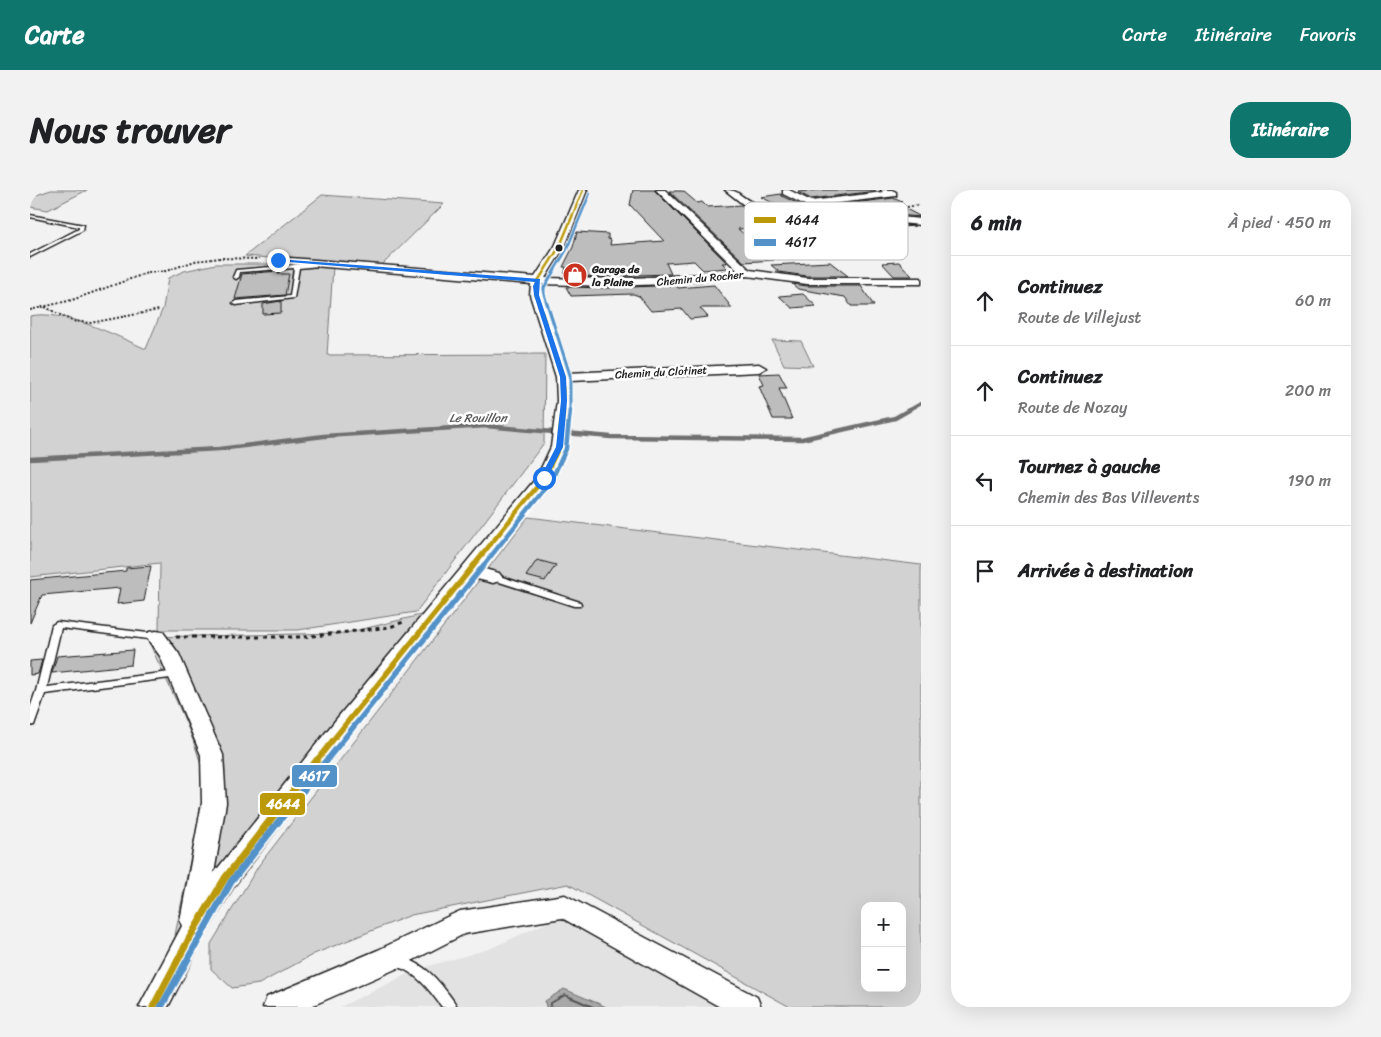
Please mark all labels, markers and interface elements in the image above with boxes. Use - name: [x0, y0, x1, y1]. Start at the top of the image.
- text: Carte: [25, 14, 85, 56]
- text: Carte: [1122, 19, 1167, 51]
- text: Itinéraire: [1195, 19, 1272, 51]
- text: Favoris: [1300, 19, 1356, 51]
- text: Nous trouver: [30, 99, 230, 161]
- button: Itinéraire: [1230, 102, 1351, 158]
- legend: [744, 202, 908, 260]
- text: 6 min: [971, 204, 1022, 242]
- text: 4644: [785, 208, 819, 233]
- text: À pied · 450 m: [1228, 208, 1331, 237]
- text: 4617: [785, 230, 817, 255]
- unlabelled marker: [554, 243, 564, 253]
- route end: [267, 249, 290, 272]
- place label: Garage de la Plaine: [591, 260, 640, 292]
- shop icon: Garage de la Plaine: [562, 262, 588, 288]
- street label: Chemin du Rocher: [656, 265, 746, 292]
- text: Continuez: [1018, 270, 1103, 303]
- text: 60 m: [1295, 286, 1331, 315]
- icon: ahead: [971, 287, 999, 315]
- text: Route de Villejust: [1018, 303, 1141, 332]
- text: Continuez: [1018, 360, 1103, 393]
- street label: Chemin du Clotinet: [614, 361, 708, 384]
- text: 200 m: [1285, 376, 1331, 405]
- icon: ahead: [971, 377, 999, 405]
- text: Route de Nozay: [1018, 393, 1127, 422]
- water label: Le Rouillon: [449, 407, 508, 429]
- text: Tournez à gauche: [1018, 450, 1160, 483]
- text: 190 m: [1288, 466, 1331, 495]
- route start: [533, 467, 556, 490]
- icon: left: [971, 467, 999, 495]
- text: Chemin des Bas Villevents: [1018, 483, 1199, 512]
- text: Arrivée à destination: [1018, 554, 1193, 587]
- icon: arrive: [971, 557, 999, 585]
- line badge: 4617: [291, 764, 338, 788]
- text: 4617: [298, 764, 330, 789]
- line badge: 4644: [259, 792, 306, 816]
- text: 4644: [265, 792, 300, 817]
- map controls: [861, 902, 906, 992]
- button: +: [861, 902, 906, 947]
- button: −: [861, 947, 906, 992]

